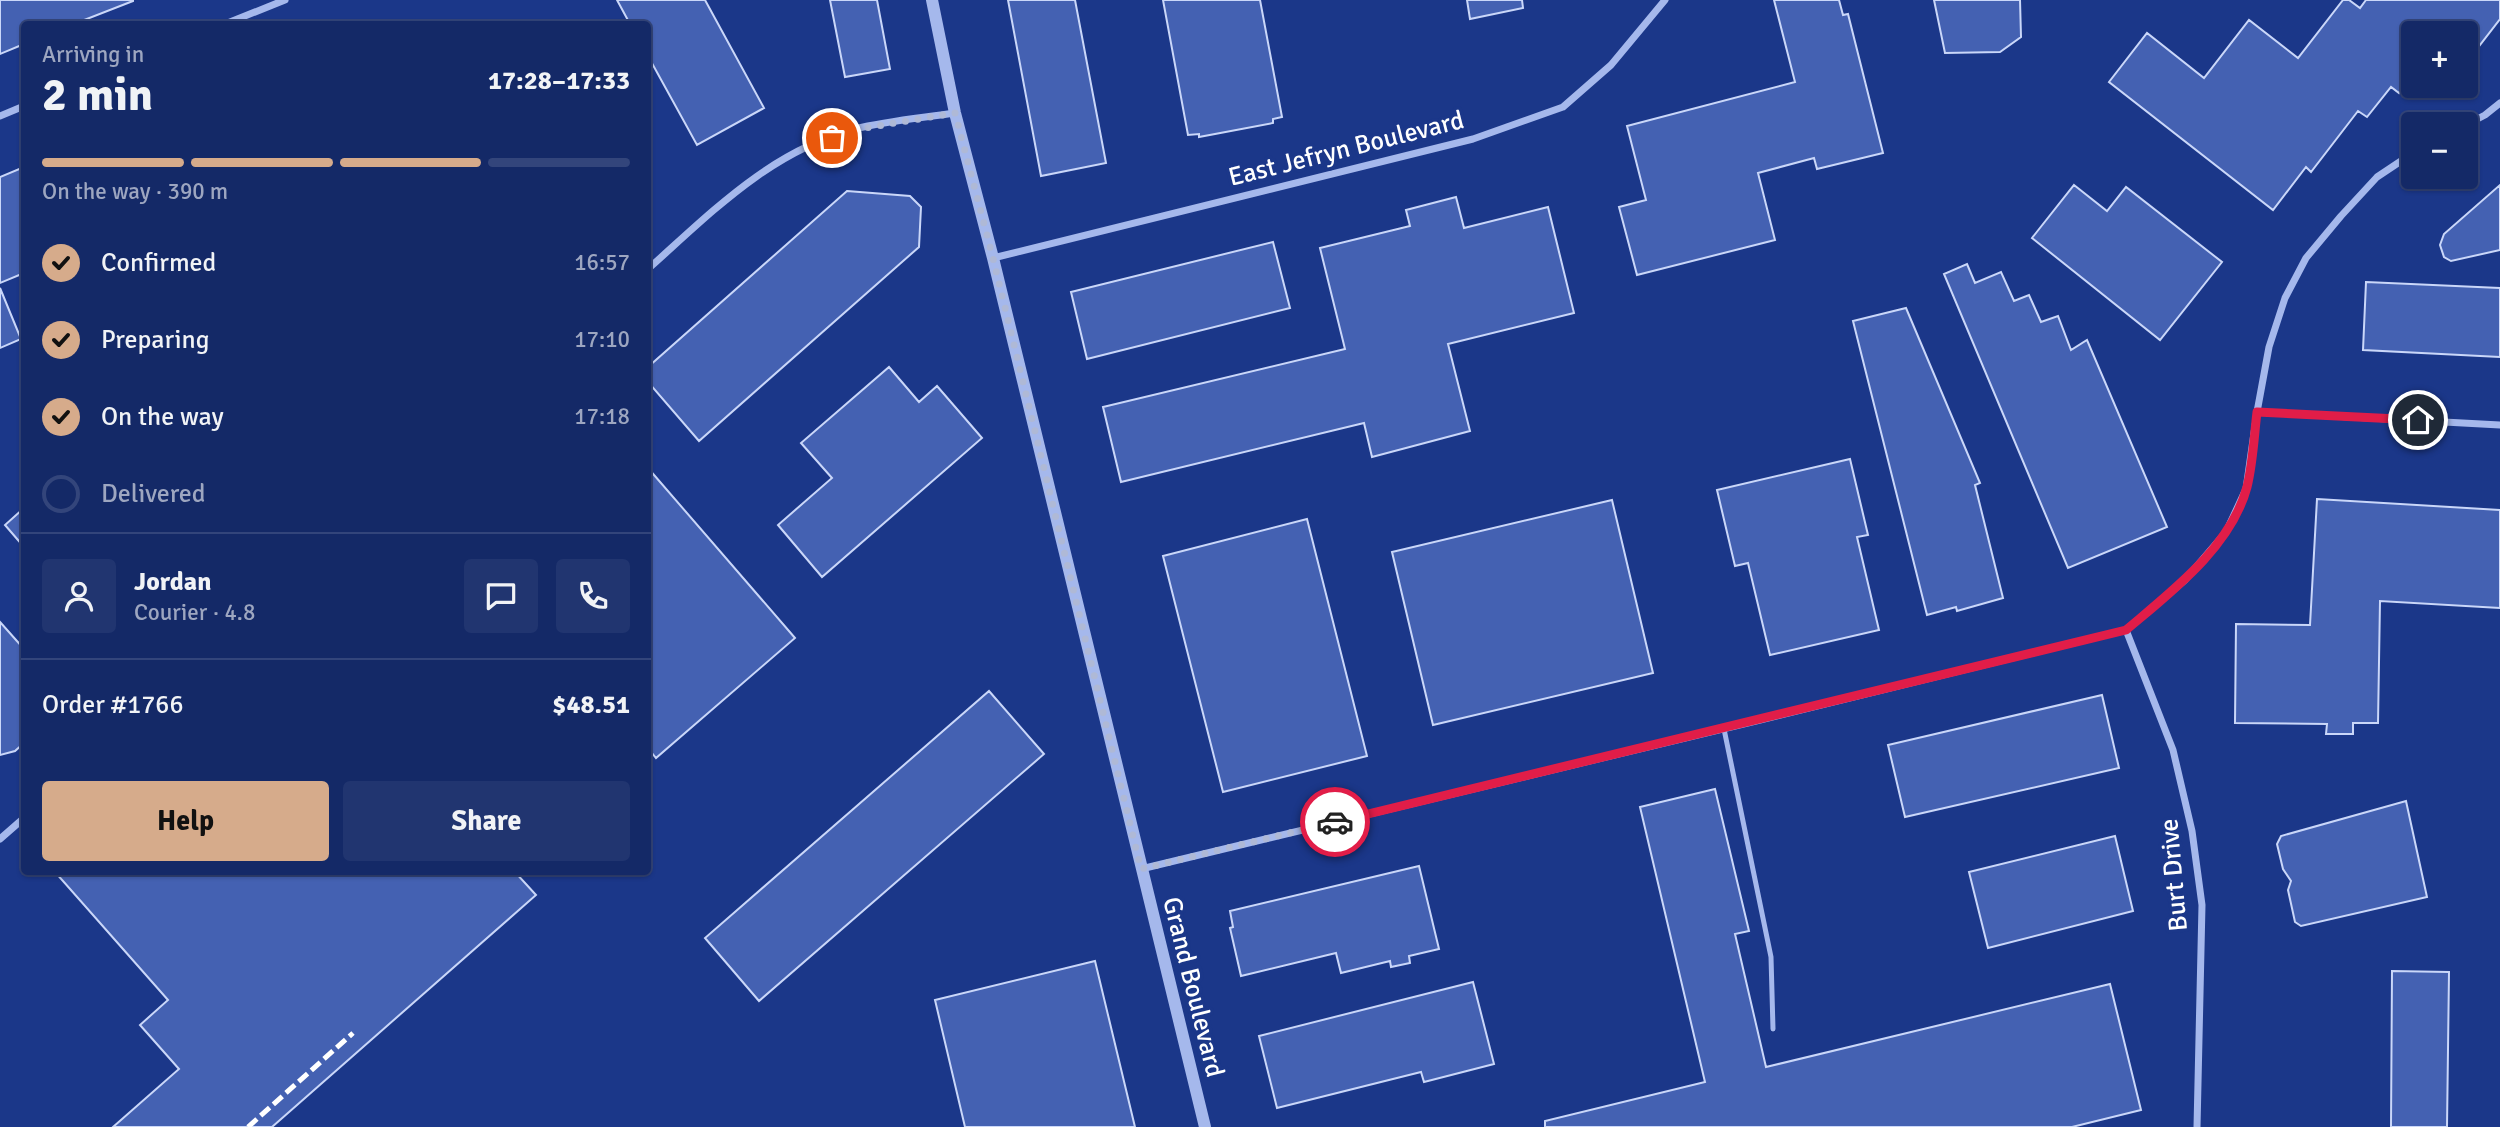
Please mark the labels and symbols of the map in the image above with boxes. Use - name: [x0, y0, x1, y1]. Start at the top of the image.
- street label: East Jefryn Boulevard: [1225, 104, 1467, 194]
- pin: [802, 108, 862, 168]
- pin: [2388, 390, 2448, 450]
- courier: [1300, 787, 1370, 857]
- street label: Burt Drive: [2153, 817, 2195, 933]
- street label: Grand Boulevard: [1155, 894, 1231, 1081]

